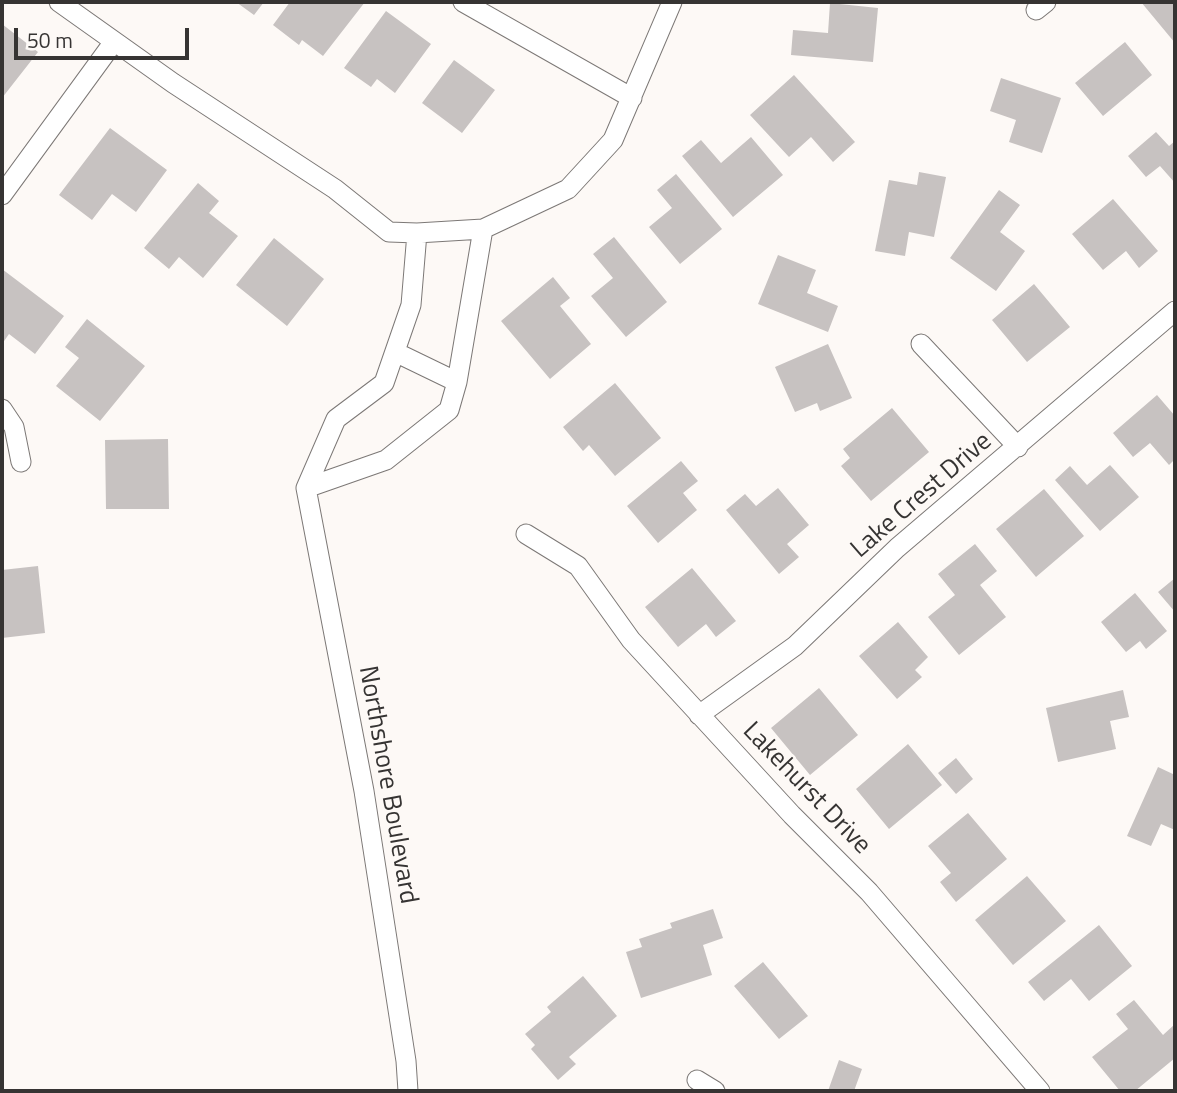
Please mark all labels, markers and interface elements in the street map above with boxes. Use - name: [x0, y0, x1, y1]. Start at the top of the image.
- scale bar: [18, 14, 192, 58]
- text: 50 m: [27, 24, 73, 56]
- street label: Lake Crest Drive: [845, 426, 999, 566]
- street label: Northshore Boulevard: [351, 664, 423, 906]
- street label: Lakehurst Drive: [735, 717, 877, 861]

